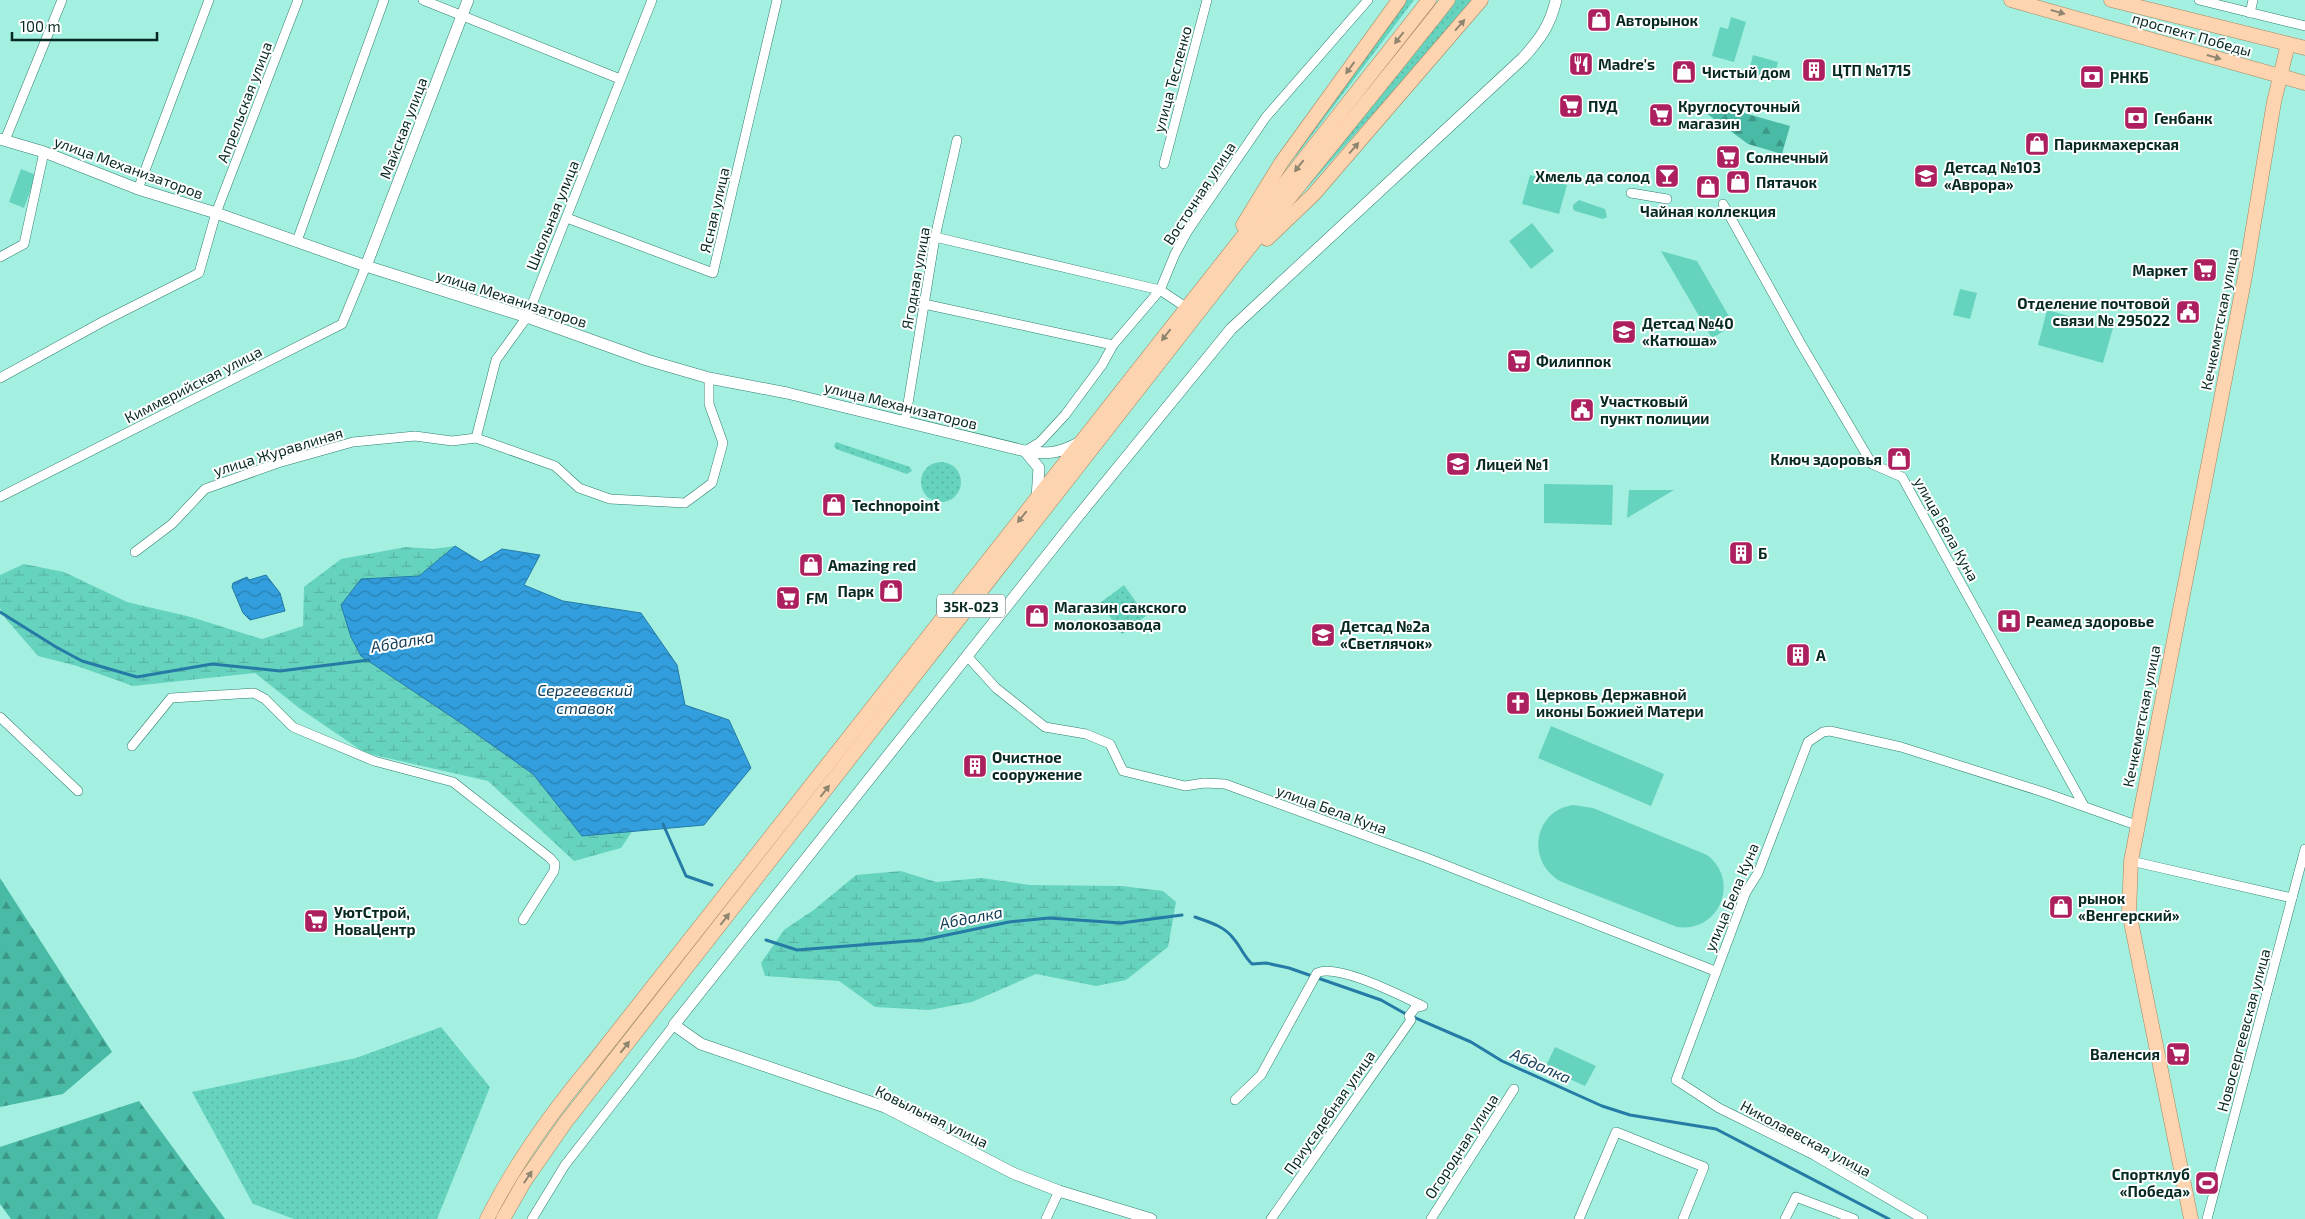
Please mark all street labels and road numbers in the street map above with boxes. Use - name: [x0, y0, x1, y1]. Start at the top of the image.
- street label: проспект Победы: [2130, 8, 2254, 60]
- street label: улица Тесленко: [1149, 24, 1196, 135]
- street label: Апрельская улица: [213, 39, 276, 165]
- street label: Майская улица: [375, 75, 432, 182]
- street label: улица Механизаторов: [52, 132, 206, 203]
- street label: Восточная улица: [1159, 138, 1240, 249]
- street label: Школьная улица: [522, 157, 583, 273]
- street label: Ясная улица: [695, 166, 734, 255]
- street label: Ягодная улица: [897, 225, 934, 331]
- street label: Кечкеметская улица: [2196, 246, 2243, 392]
- street label: улица Механизаторов: [434, 265, 590, 332]
- street label: Киммерийская улица: [121, 342, 265, 427]
- street label: улица Механизаторов: [822, 377, 979, 434]
- street label: улица Журавлиная: [211, 423, 345, 480]
- street label: улица Бела Куна: [1910, 474, 1983, 585]
- road number: 35К-023: [937, 594, 1005, 618]
- street label: Кечкеметская улица: [2118, 643, 2165, 789]
- street label: улица Бела Куна: [1274, 781, 1390, 838]
- street label: улица Бела Куна: [1700, 840, 1763, 954]
- street label: Новосергеевская улица: [2213, 947, 2274, 1114]
- street label: Приусадебная улица: [1279, 1047, 1379, 1178]
- street label: Ковыльная улица: [872, 1081, 991, 1152]
- street label: Огородная улица: [1420, 1090, 1503, 1202]
- street label: Николаевская улица: [1737, 1096, 1874, 1181]

